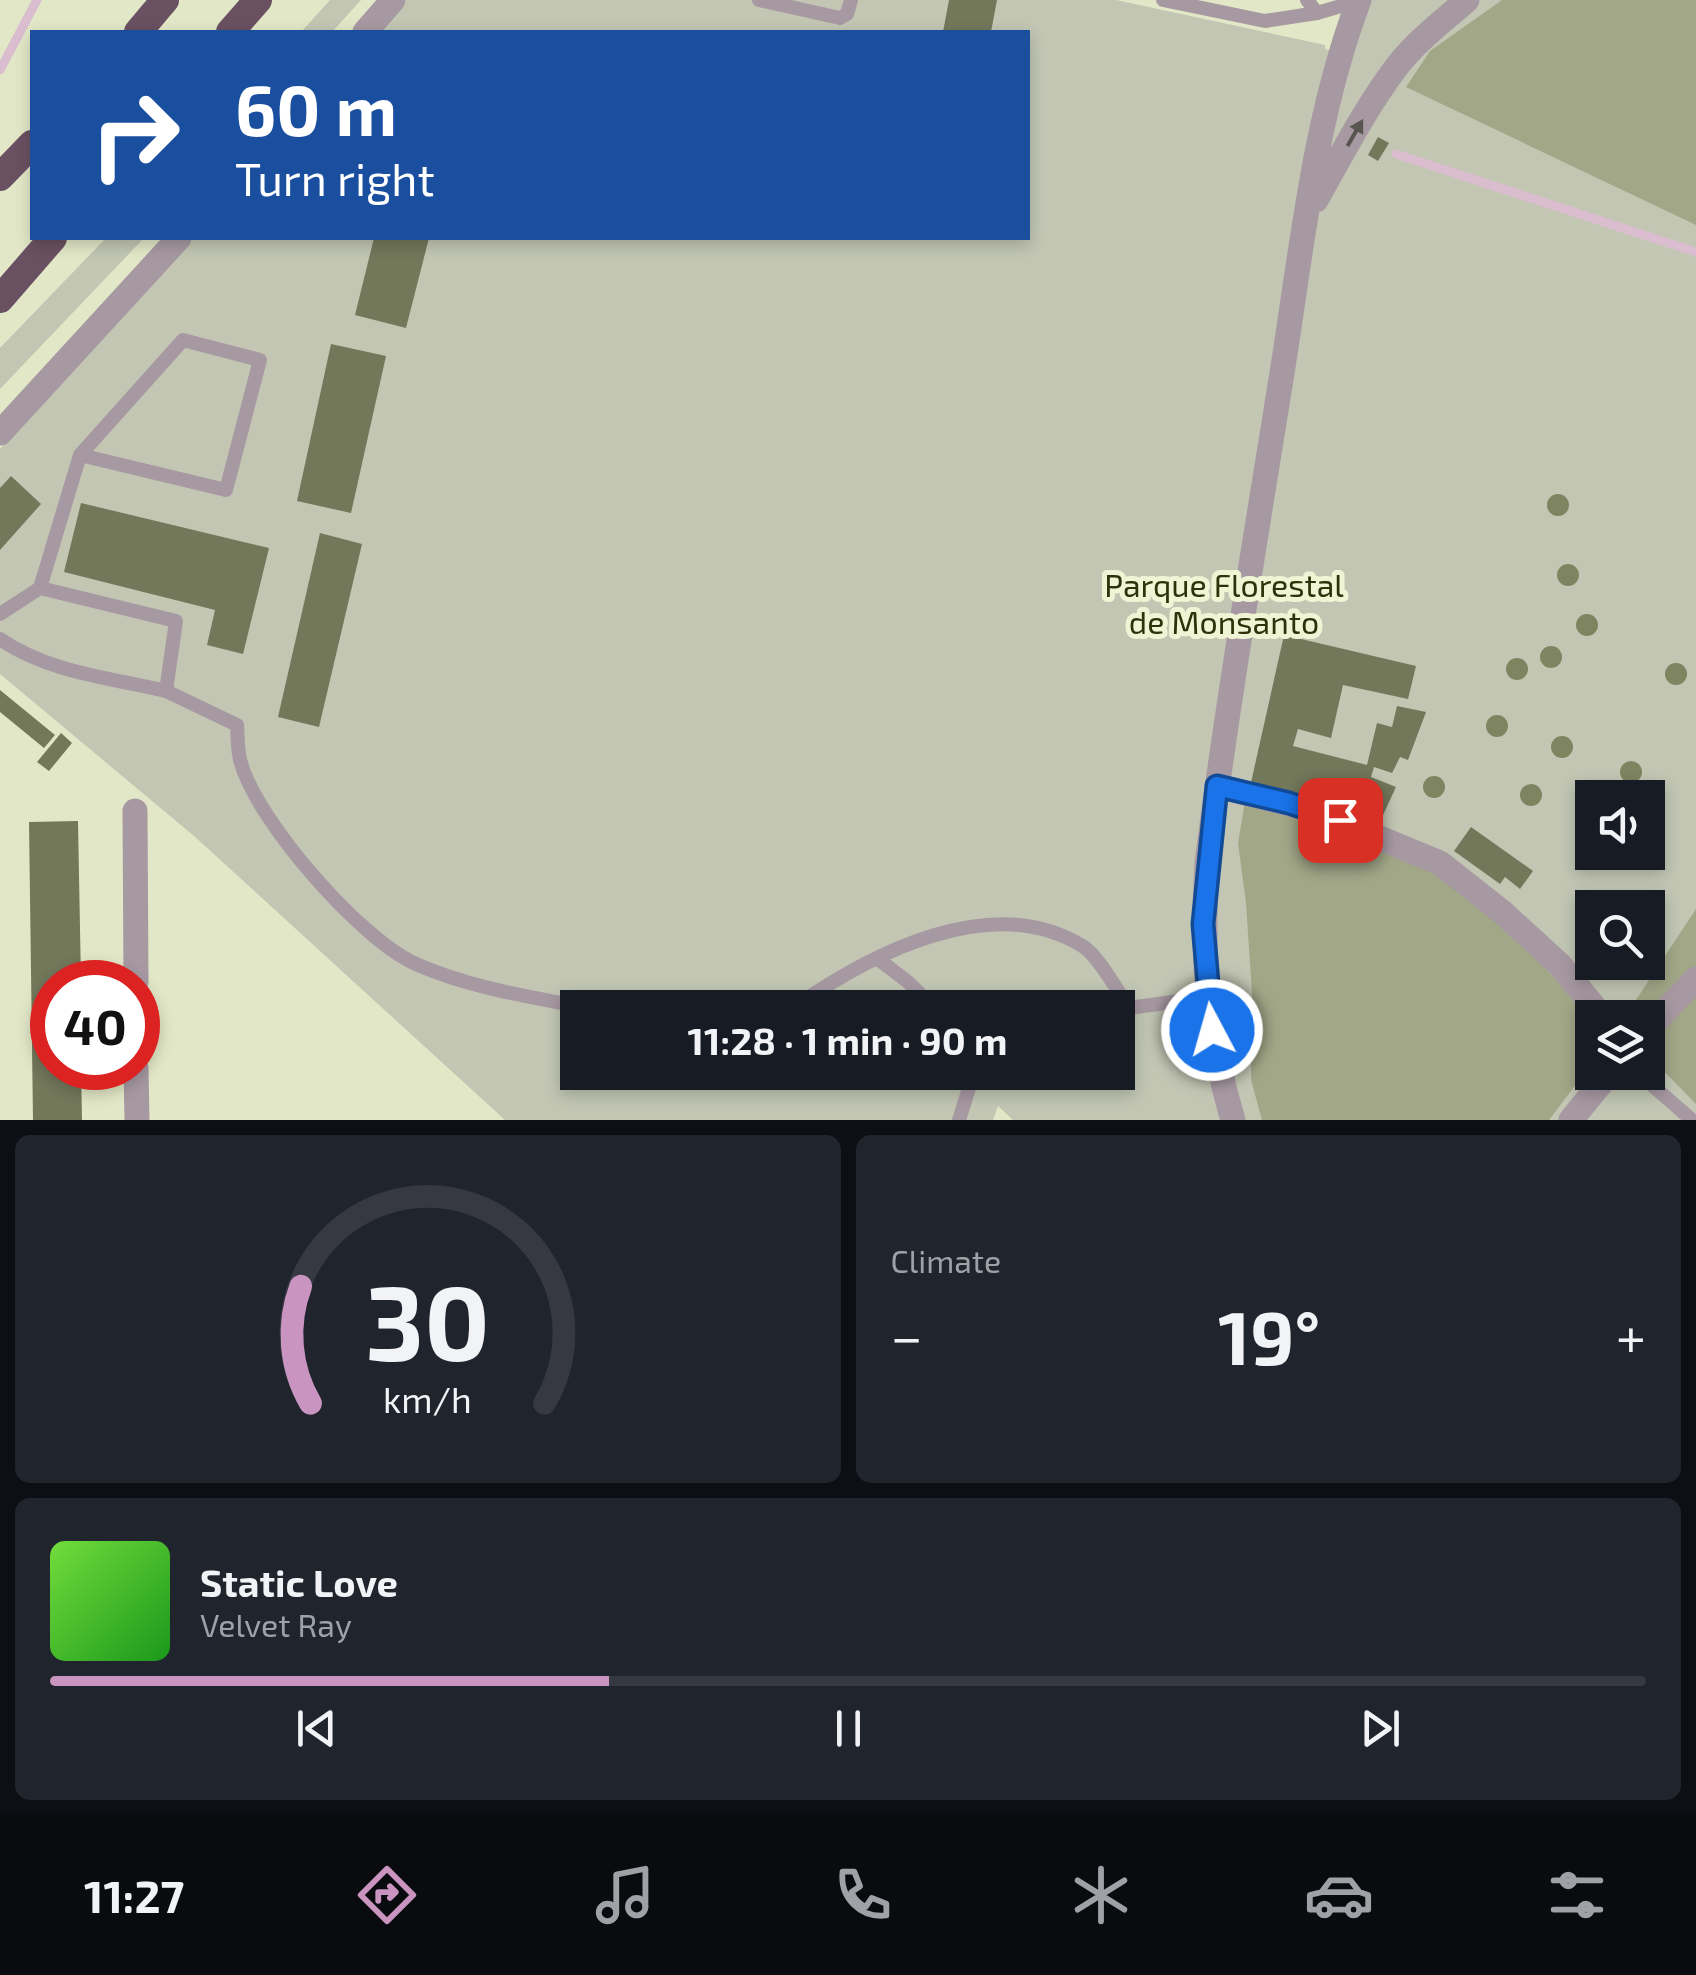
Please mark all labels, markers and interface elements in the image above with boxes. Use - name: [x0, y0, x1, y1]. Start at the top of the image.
- text: 60 m: [235, 66, 397, 150]
- icon: right: [70, 70, 200, 200]
- one-way arrow: [1346, 118, 1363, 147]
- text: Turn right: [235, 151, 435, 205]
- park label: Parque Florestal de Monsanto: [1104, 565, 1344, 640]
- pin: [1298, 778, 1383, 863]
- map controls: [1575, 780, 1665, 1090]
- button: sound: [1575, 780, 1665, 870]
- icon: arrive: [1313, 793, 1368, 848]
- button: search: [1575, 890, 1665, 980]
- speed limit sign: 40: [30, 960, 160, 1090]
- position arrow: [1160, 978, 1264, 1082]
- button: layers: [1575, 1000, 1665, 1090]
- text: 11:28 · 1 min · 90 m: [688, 1017, 1007, 1063]
- text: Climate: [891, 1241, 1001, 1279]
- text: 30: [365, 1257, 490, 1382]
- text: 19°: [1218, 1290, 1320, 1380]
- text: −: [891, 1302, 923, 1368]
- text: +: [1616, 1302, 1646, 1368]
- text: km/h: [383, 1377, 472, 1420]
- text: Static Love: [200, 1559, 398, 1605]
- text: Velvet Ray: [200, 1605, 352, 1643]
- icon: previous: [289, 1701, 344, 1756]
- icon: pause: [821, 1701, 876, 1756]
- icon: next: [1353, 1701, 1408, 1756]
- icon: directions: [352, 1860, 422, 1930]
- icon: music: [590, 1860, 660, 1930]
- icon: phone: [828, 1860, 898, 1930]
- icon: climate: [1066, 1860, 1136, 1930]
- icon: car: [1304, 1860, 1374, 1930]
- icon: filters: [1542, 1860, 1612, 1930]
- text: 11:27: [84, 1868, 184, 1922]

